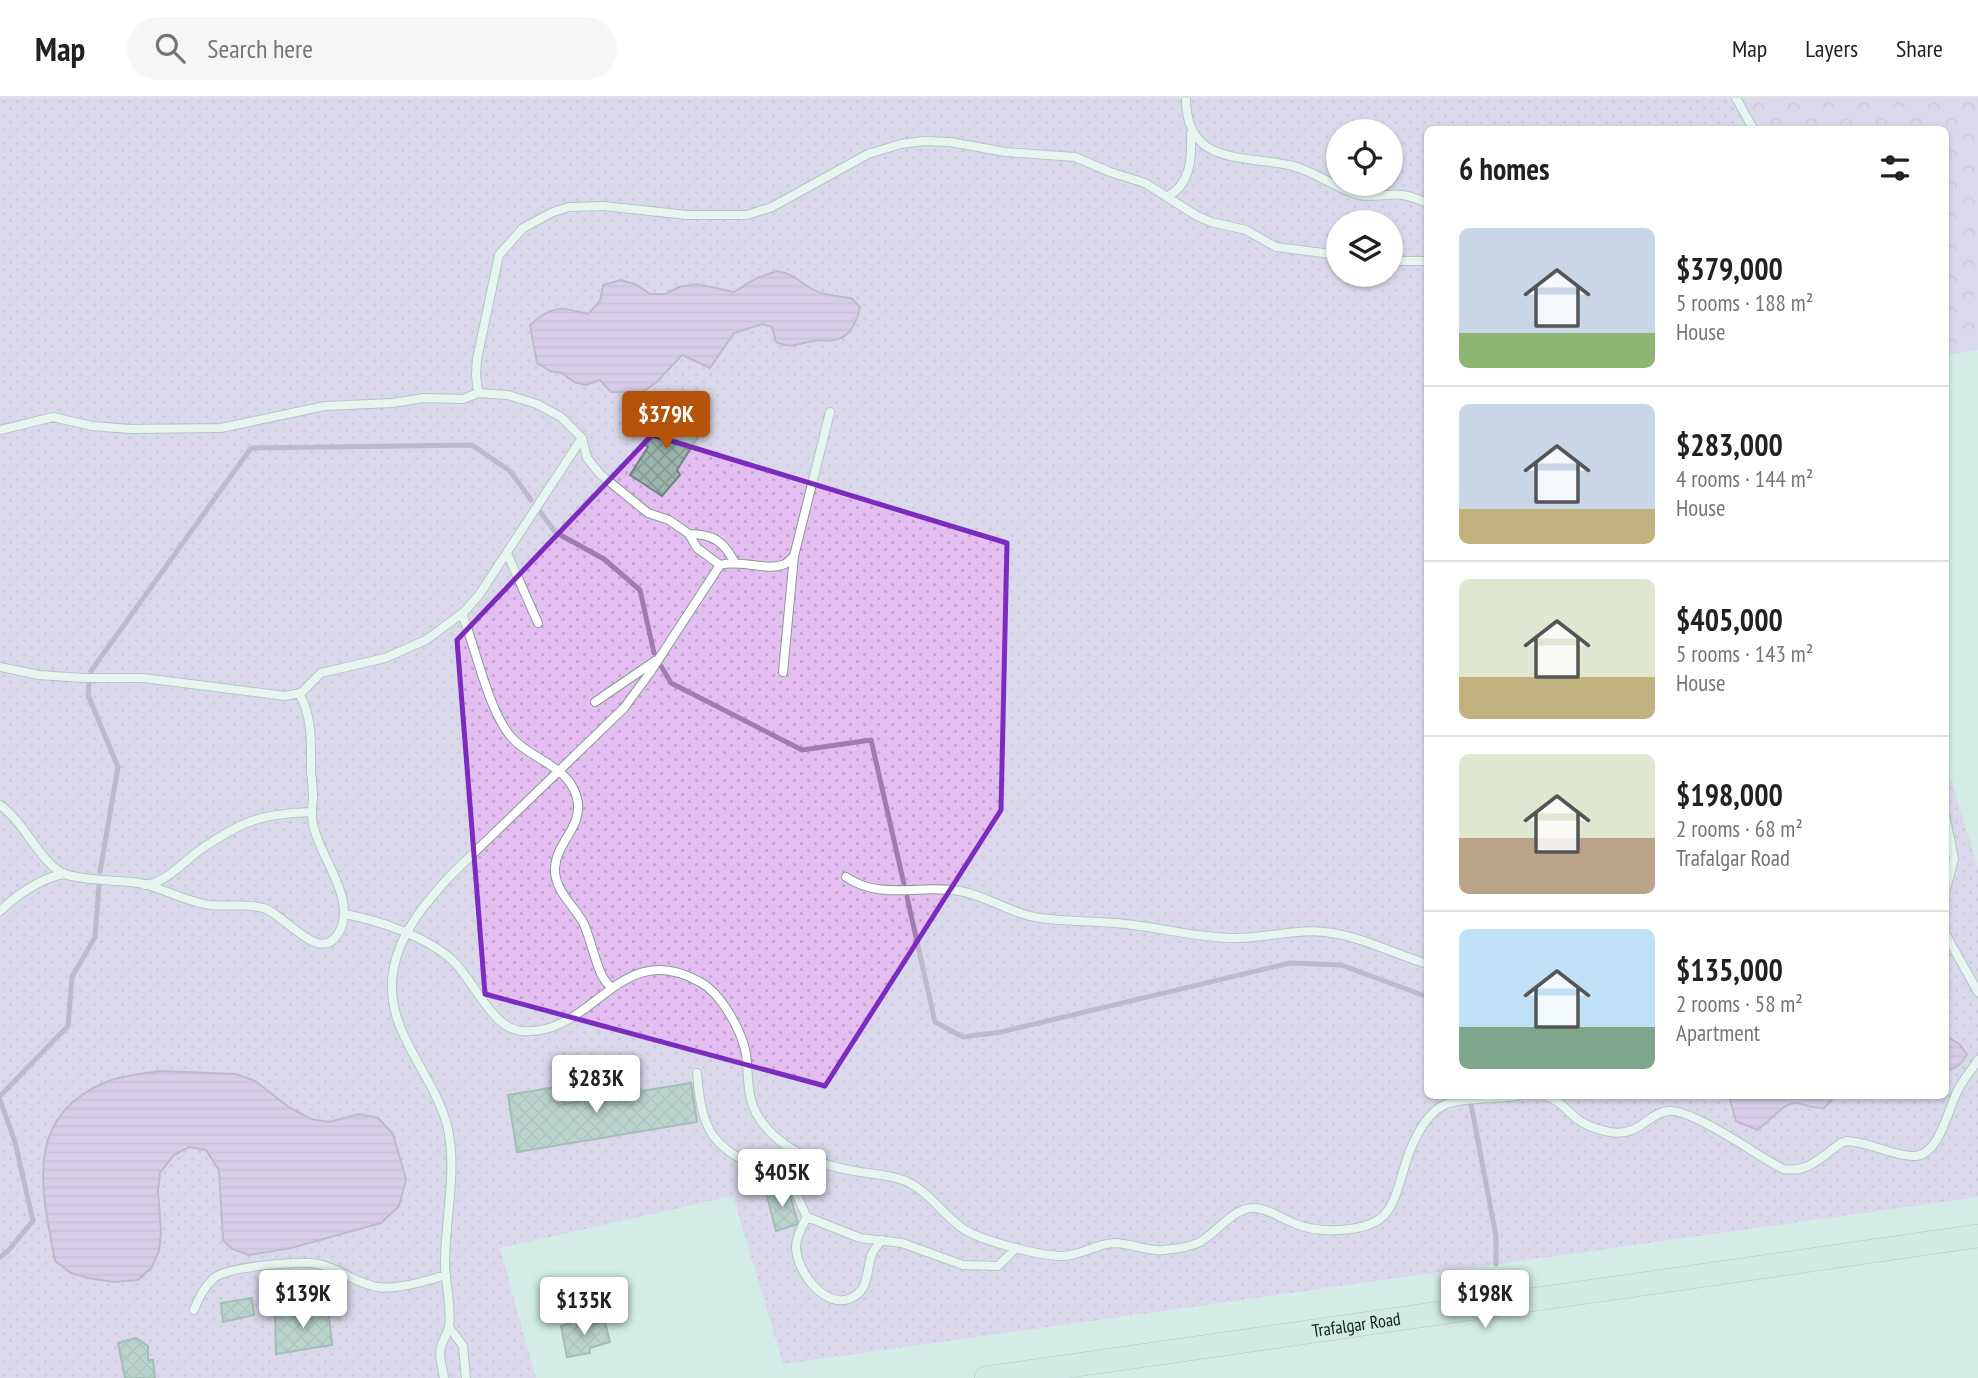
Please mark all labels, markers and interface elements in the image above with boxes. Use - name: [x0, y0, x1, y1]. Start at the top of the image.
- search box: [127, 17, 617, 80]
- text: Map: [35, 27, 85, 70]
- icon: search: [151, 29, 189, 67]
- text: Search here: [207, 32, 313, 65]
- text: Map: [1732, 33, 1767, 64]
- text: Layers: [1805, 33, 1858, 64]
- text: Share: [1896, 33, 1943, 64]
- map controls: [1326, 119, 1403, 287]
- button: locate: [1326, 119, 1403, 196]
- text: 6 homes: [1459, 149, 1550, 188]
- icon: filters: [1876, 149, 1914, 187]
- button: layers: [1326, 210, 1403, 287]
- text: $379,000: [1676, 249, 1783, 288]
- icon: home: [1515, 256, 1599, 340]
- text: 5 rooms · 188 m²: [1676, 288, 1813, 317]
- text: House: [1676, 317, 1726, 346]
- pin: $379K: [617, 392, 715, 451]
- text: $379K: [638, 399, 694, 428]
- text: $283,000: [1676, 425, 1783, 464]
- icon: home: [1515, 432, 1599, 516]
- text: 4 rooms · 144 m²: [1676, 464, 1813, 493]
- text: House: [1676, 493, 1726, 522]
- text: $405,000: [1676, 600, 1783, 639]
- icon: home: [1515, 607, 1599, 691]
- text: 5 rooms · 143 m²: [1676, 639, 1813, 668]
- text: House: [1676, 668, 1726, 697]
- text: $198,000: [1676, 775, 1783, 814]
- icon: home: [1515, 782, 1599, 866]
- text: 2 rooms · 68 m²: [1676, 814, 1803, 843]
- text: Trafalgar Road: [1676, 843, 1790, 872]
- text: $135,000: [1676, 950, 1783, 989]
- icon: home: [1515, 957, 1599, 1041]
- text: 2 rooms · 58 m²: [1676, 989, 1803, 1018]
- text: Apartment: [1676, 1018, 1760, 1047]
- pin: $283K: [547, 1056, 645, 1115]
- text: $283K: [568, 1063, 624, 1092]
- pin: $405K: [733, 1150, 831, 1209]
- text: $405K: [754, 1157, 810, 1186]
- pin: $139K: [254, 1270, 352, 1330]
- pin: $198K: [1436, 1270, 1534, 1330]
- text: $139K: [275, 1278, 331, 1307]
- pin: $135K: [535, 1278, 633, 1337]
- text: $198K: [1457, 1278, 1513, 1307]
- text: $135K: [556, 1285, 612, 1314]
- street label: Trafalgar Road: [1310, 1307, 1402, 1342]

